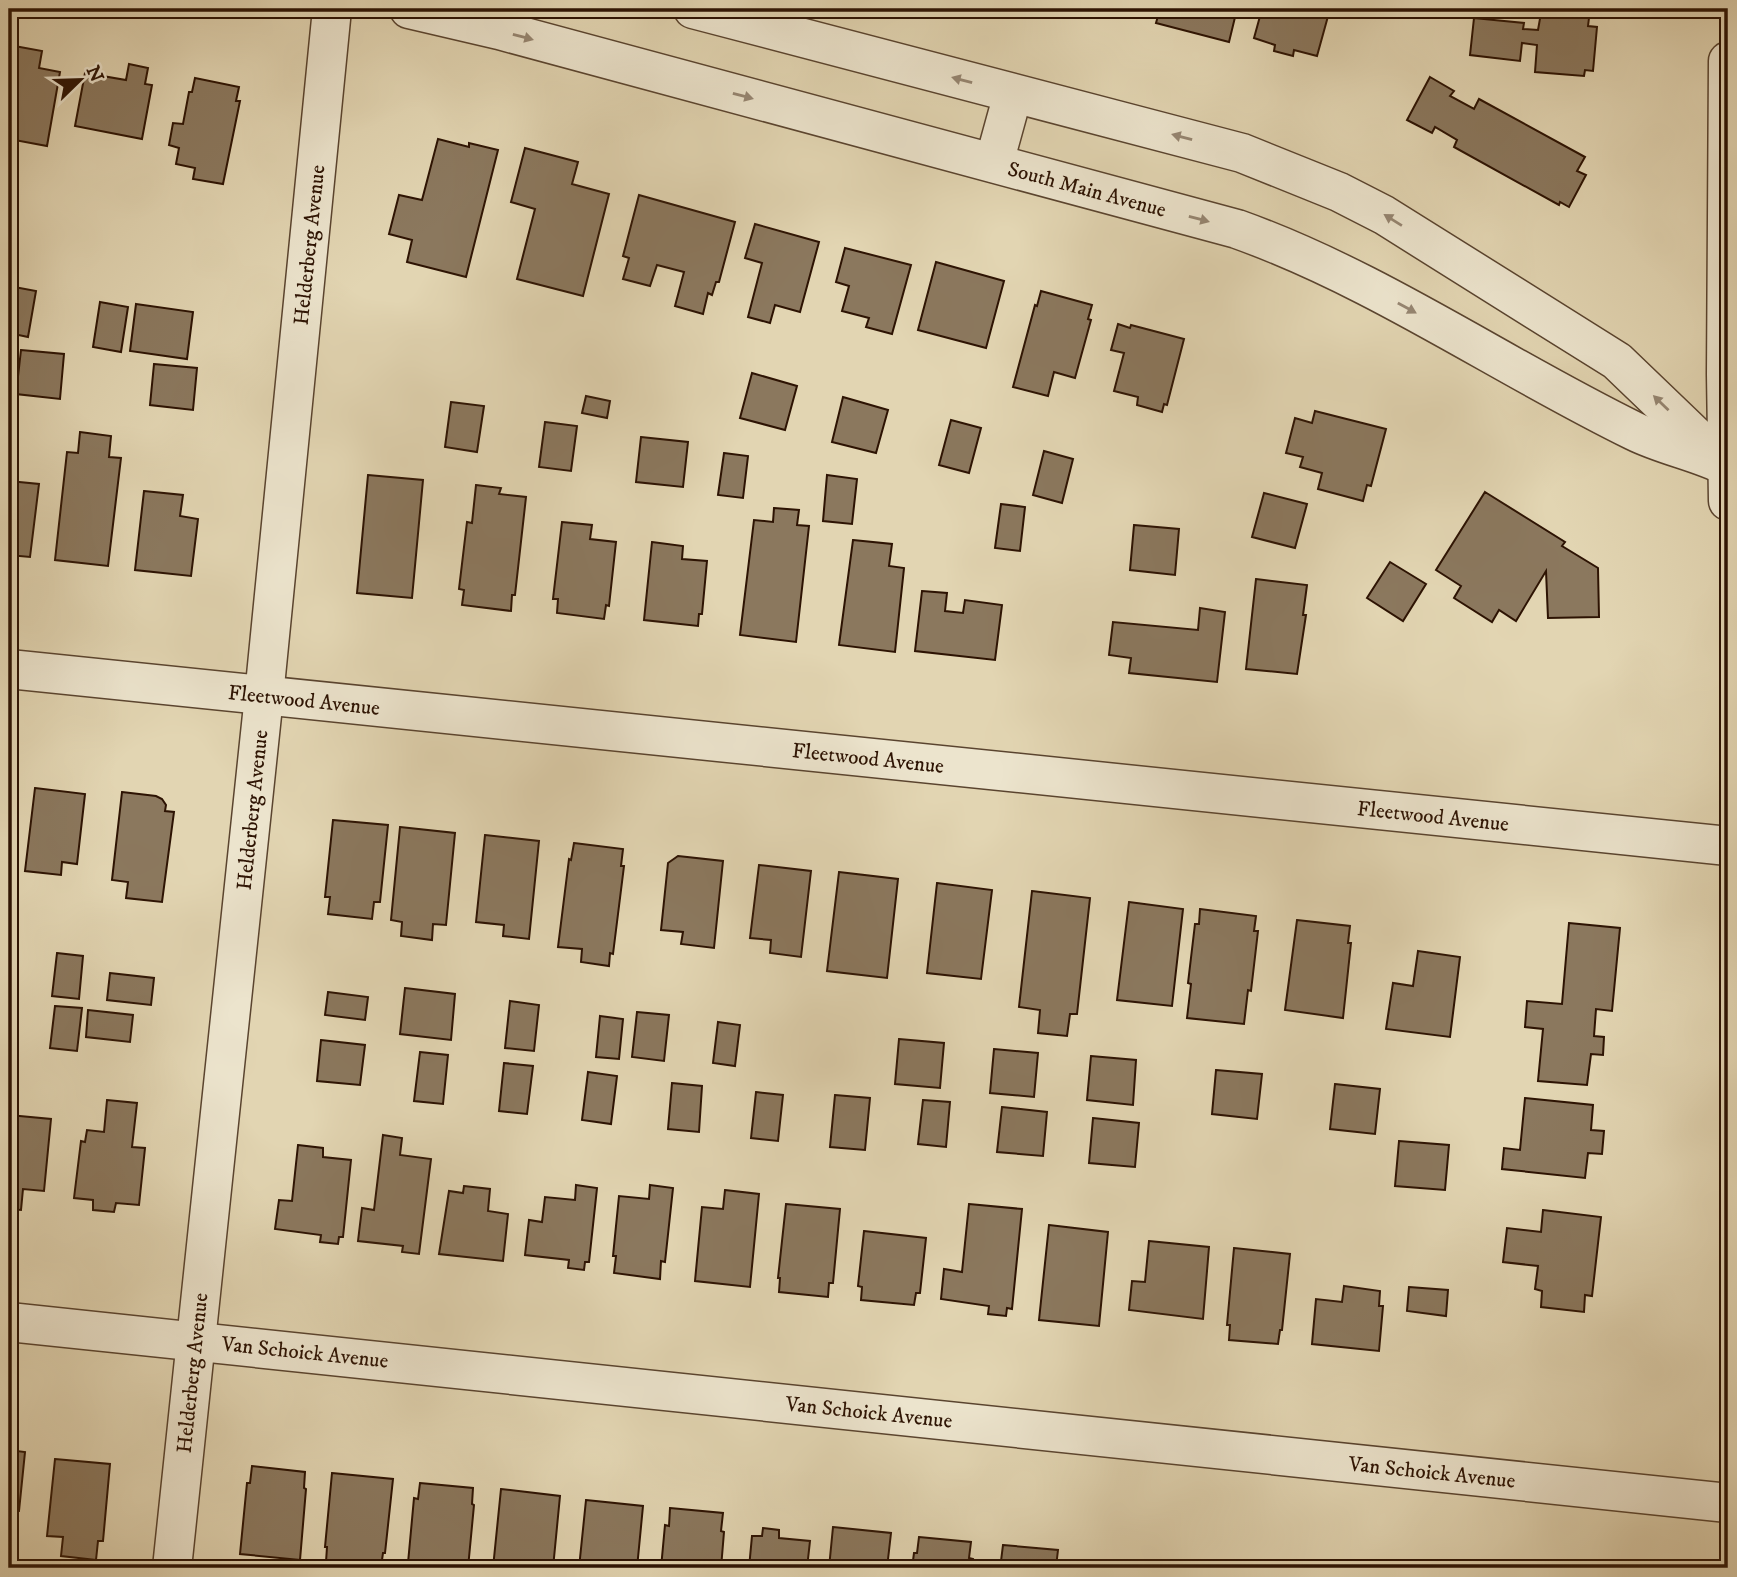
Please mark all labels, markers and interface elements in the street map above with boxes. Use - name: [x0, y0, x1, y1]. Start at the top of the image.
- one-way arrow: [513, 32, 534, 42]
- north arrow: [46, 46, 116, 116]
- text: N: [81, 62, 108, 86]
- one-way arrow: [950, 74, 972, 85]
- one-way arrow: [732, 91, 753, 101]
- one-way arrow: [1171, 131, 1193, 142]
- street label: South Main Avenue: [1005, 156, 1169, 224]
- street label: Helderberg Avenue: [289, 163, 331, 326]
- one-way arrow: [1188, 214, 1210, 225]
- one-way arrow: [1383, 214, 1402, 227]
- one-way arrow: [1397, 302, 1417, 314]
- one-way arrow: [1653, 395, 1670, 411]
- street label: Fleetwood Avenue: [227, 680, 381, 722]
- street label: Helderberg Avenue: [232, 728, 274, 891]
- street label: Fleetwood Avenue: [791, 738, 945, 780]
- street label: Fleetwood Avenue: [1356, 796, 1510, 838]
- street label: Helderberg Avenue: [172, 1291, 214, 1454]
- street label: Van Schoick Avenue: [219, 1331, 390, 1375]
- street label: Van Schoick Avenue: [783, 1391, 954, 1435]
- street label: Van Schoick Avenue: [1346, 1451, 1517, 1495]

